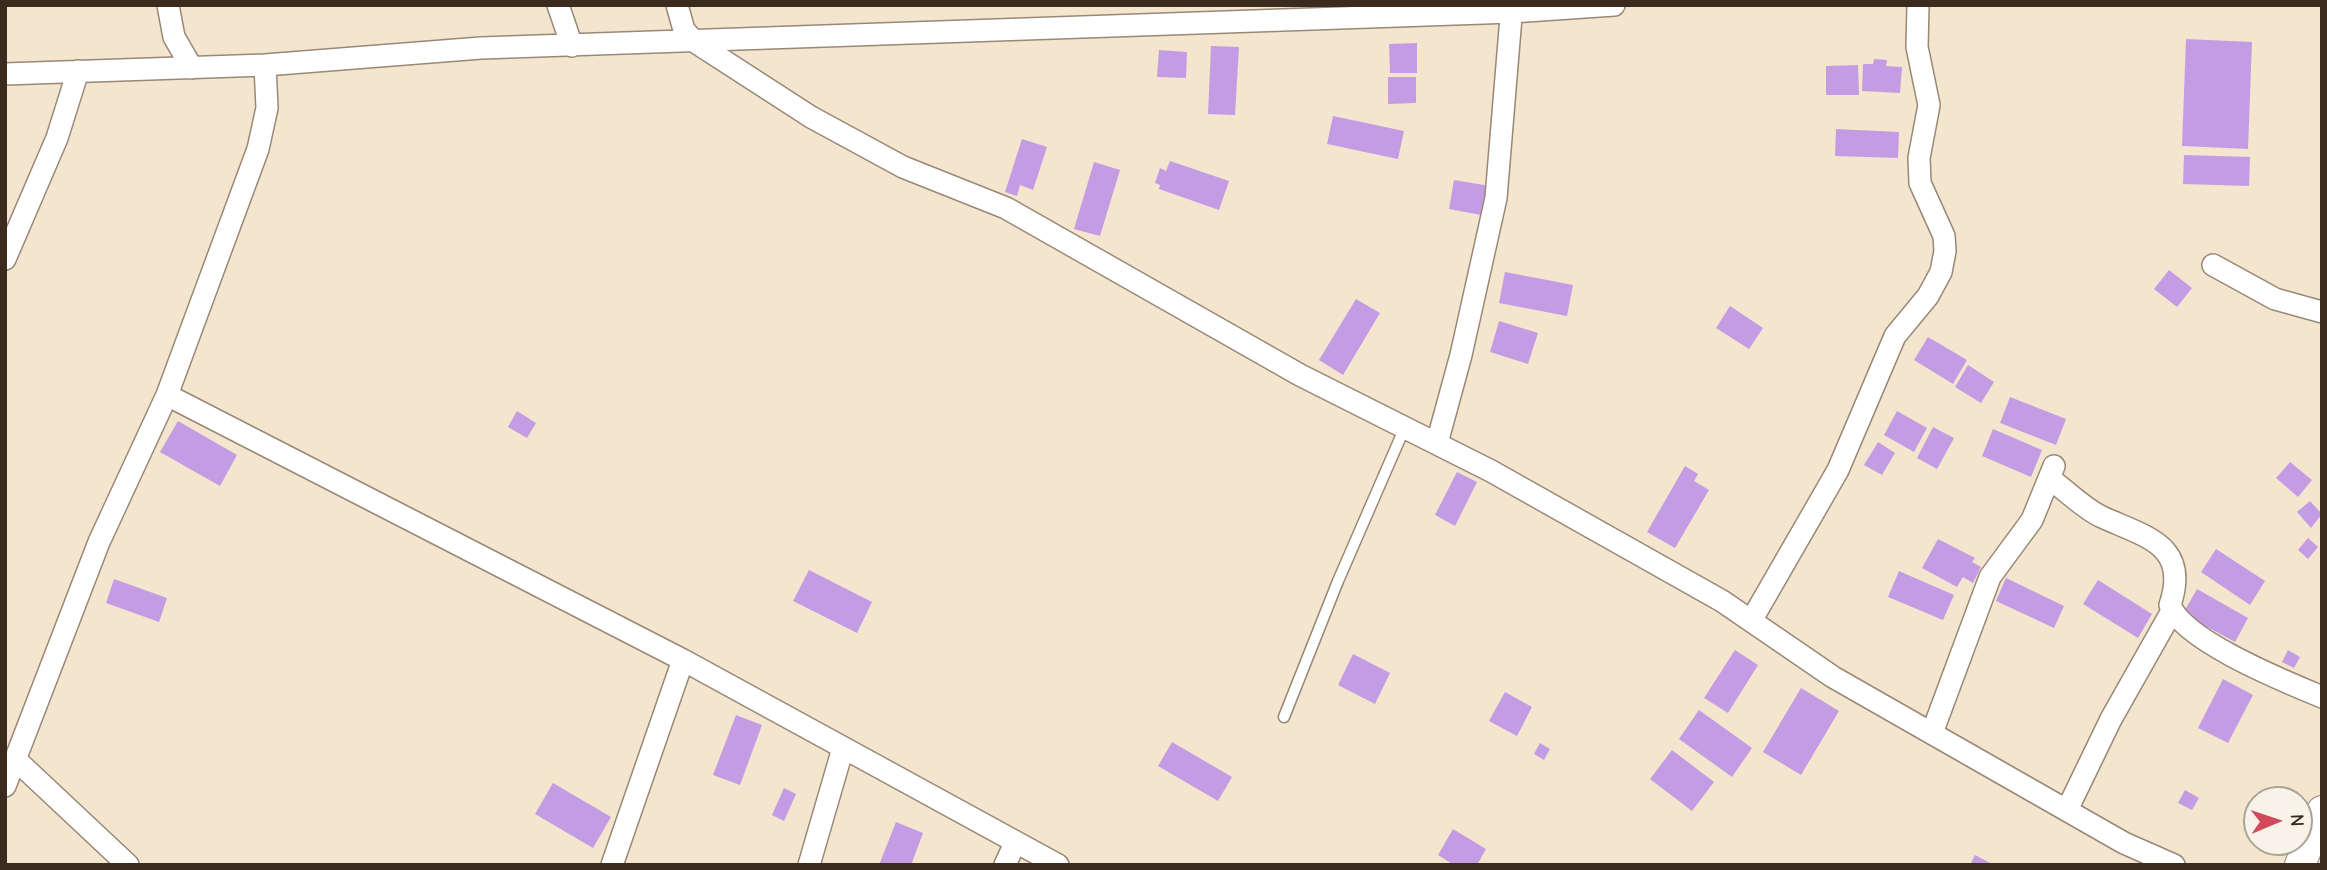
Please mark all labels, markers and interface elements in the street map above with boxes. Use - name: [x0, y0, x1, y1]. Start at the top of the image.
- north arrow: [2243, 786, 2313, 856]
- text: N: [2286, 814, 2308, 827]

